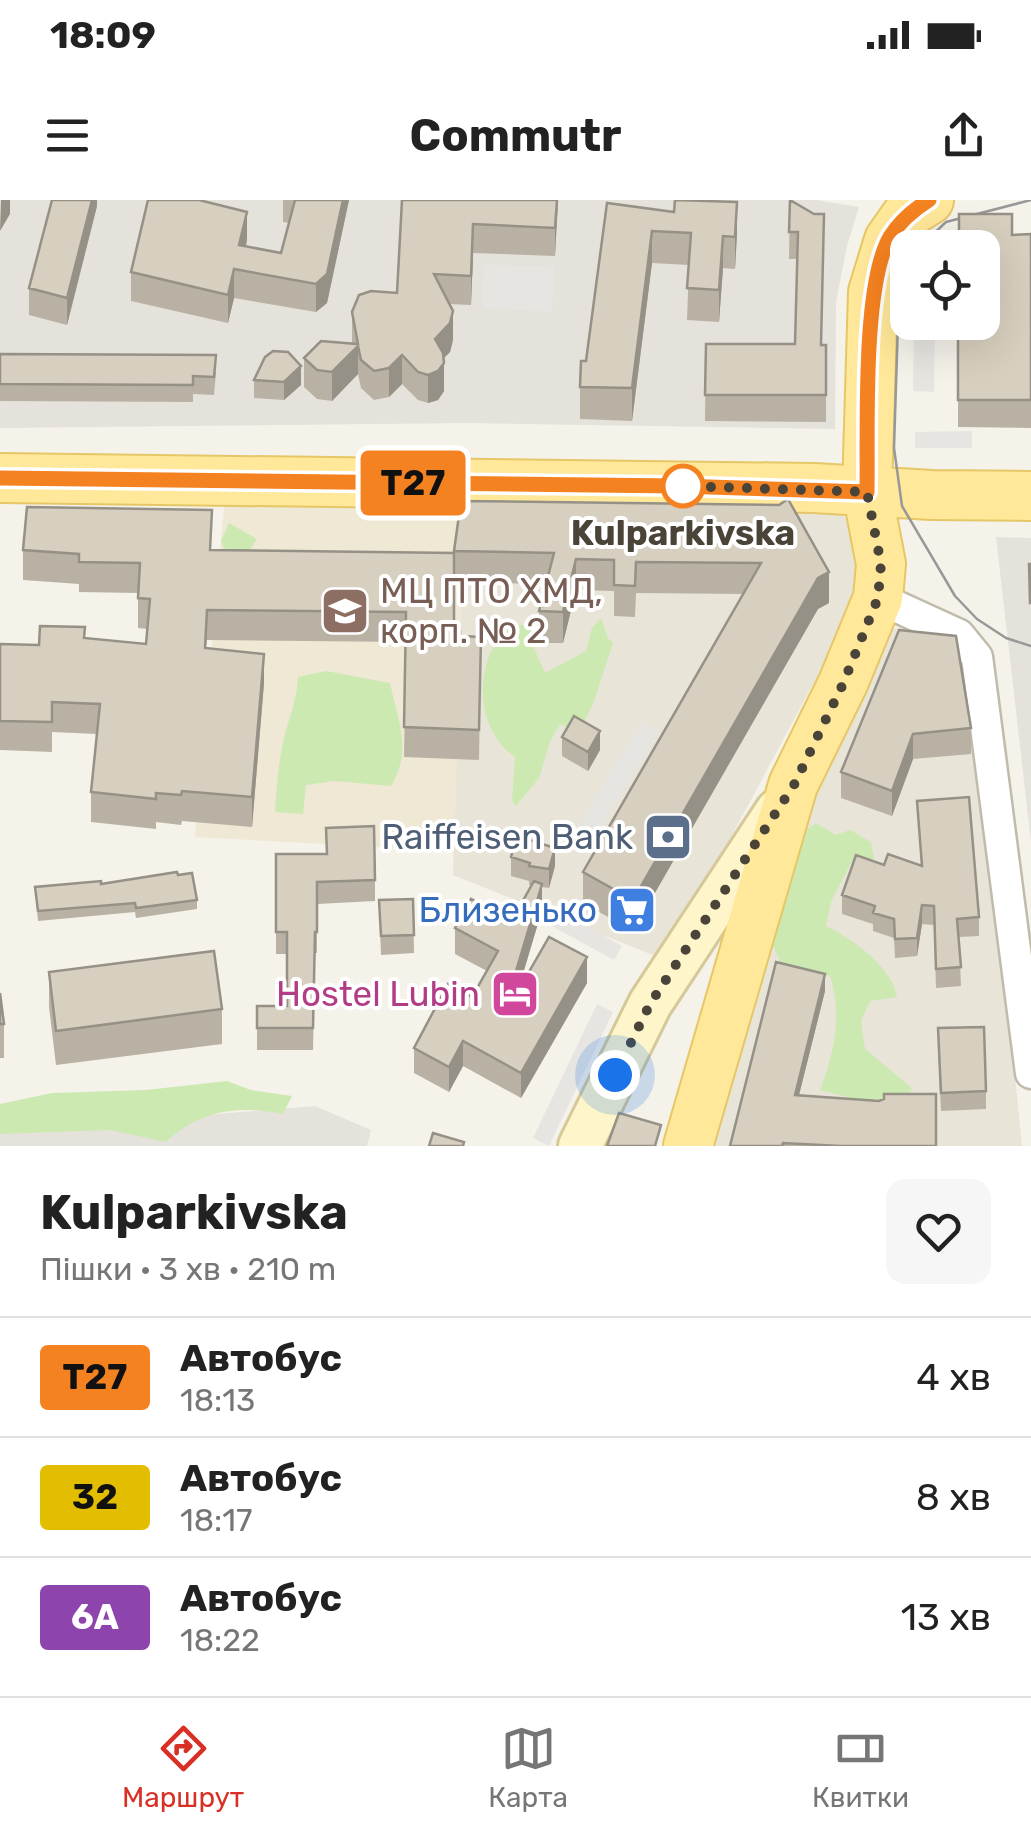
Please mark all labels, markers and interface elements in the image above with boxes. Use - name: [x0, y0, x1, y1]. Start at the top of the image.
- text: 18:09: [50, 12, 156, 58]
- icon: menu: [40, 108, 95, 163]
- icon: share: [936, 108, 991, 163]
- text: Commutr: [410, 109, 621, 162]
- map controls: [890, 230, 1000, 340]
- button: locate: [890, 230, 1000, 340]
- line badge: Т27: [356, 450, 470, 516]
- text: Т27: [381, 462, 445, 504]
- marker: Kulparkivska: [662, 465, 704, 507]
- place label: Kulparkivska: [571, 512, 795, 554]
- place label: МЦ ПТО ХМД, корп. № 2: [380, 570, 603, 652]
- school or university icon: МЦ ПТО ХМД, корп. № 2: [319, 585, 371, 637]
- bank icon: Raiffeisen Bank: [642, 811, 694, 863]
- place label: Raiffeisen Bank: [381, 816, 633, 858]
- supermarket icon: Близенько: [606, 884, 658, 936]
- place label: Близенько: [419, 889, 597, 931]
- hotel icon: Hostel Lubin: [489, 968, 541, 1020]
- place label: Hostel Lubin: [276, 973, 480, 1015]
- your location: [590, 1050, 640, 1100]
- button: heart: [886, 1179, 991, 1284]
- text: Kulparkivska: [40, 1184, 348, 1241]
- text: Пішки · 3 хв · 210 m: [40, 1250, 336, 1288]
- text: Автобус: [180, 1335, 342, 1381]
- text: 4 хв: [916, 1354, 991, 1400]
- text: Т27: [63, 1356, 127, 1398]
- text: 18:13: [180, 1381, 255, 1419]
- text: Автобус: [180, 1455, 342, 1501]
- text: 8 хв: [916, 1474, 991, 1520]
- text: 32: [72, 1476, 118, 1518]
- text: 18:17: [180, 1501, 252, 1539]
- text: Автобус: [180, 1575, 342, 1621]
- text: 13 хв: [901, 1594, 991, 1640]
- text: 6А: [71, 1596, 119, 1638]
- text: 18:22: [180, 1621, 260, 1659]
- tab: Маршрут: [122, 1721, 244, 1814]
- tab: Карта: [488, 1721, 568, 1814]
- tab: Квитки: [812, 1721, 909, 1814]

